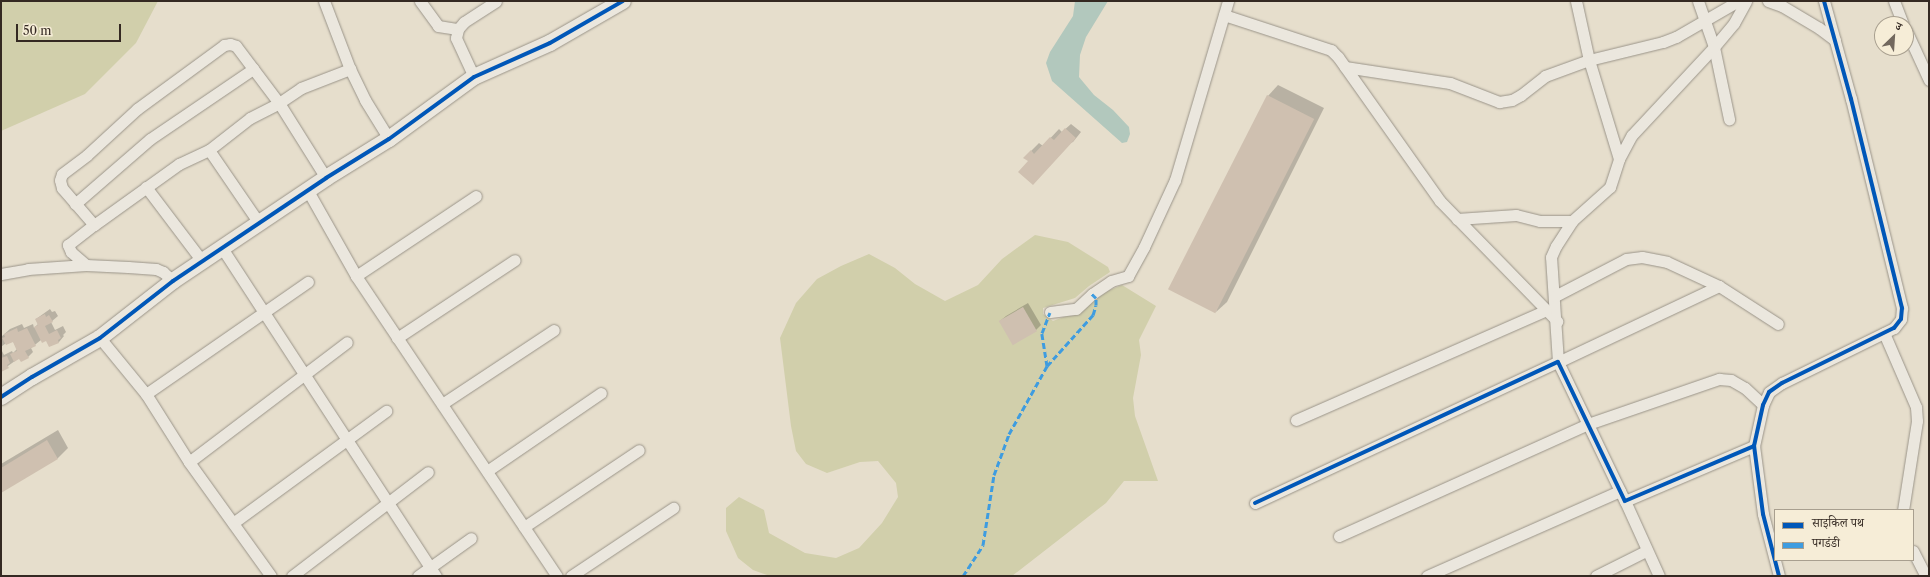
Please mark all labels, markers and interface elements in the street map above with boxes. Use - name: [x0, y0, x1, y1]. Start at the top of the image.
- scale bar: [18, 16, 123, 42]
- north arrow: [1874, 16, 1914, 56]
- text: उ: [1893, 18, 1904, 34]
- text: 50 m: [23, 23, 52, 38]
- legend: [1774, 509, 1914, 561]
- text: साइकिल पथ: [1812, 515, 1864, 530]
- text: पगडंडी: [1812, 535, 1840, 550]

